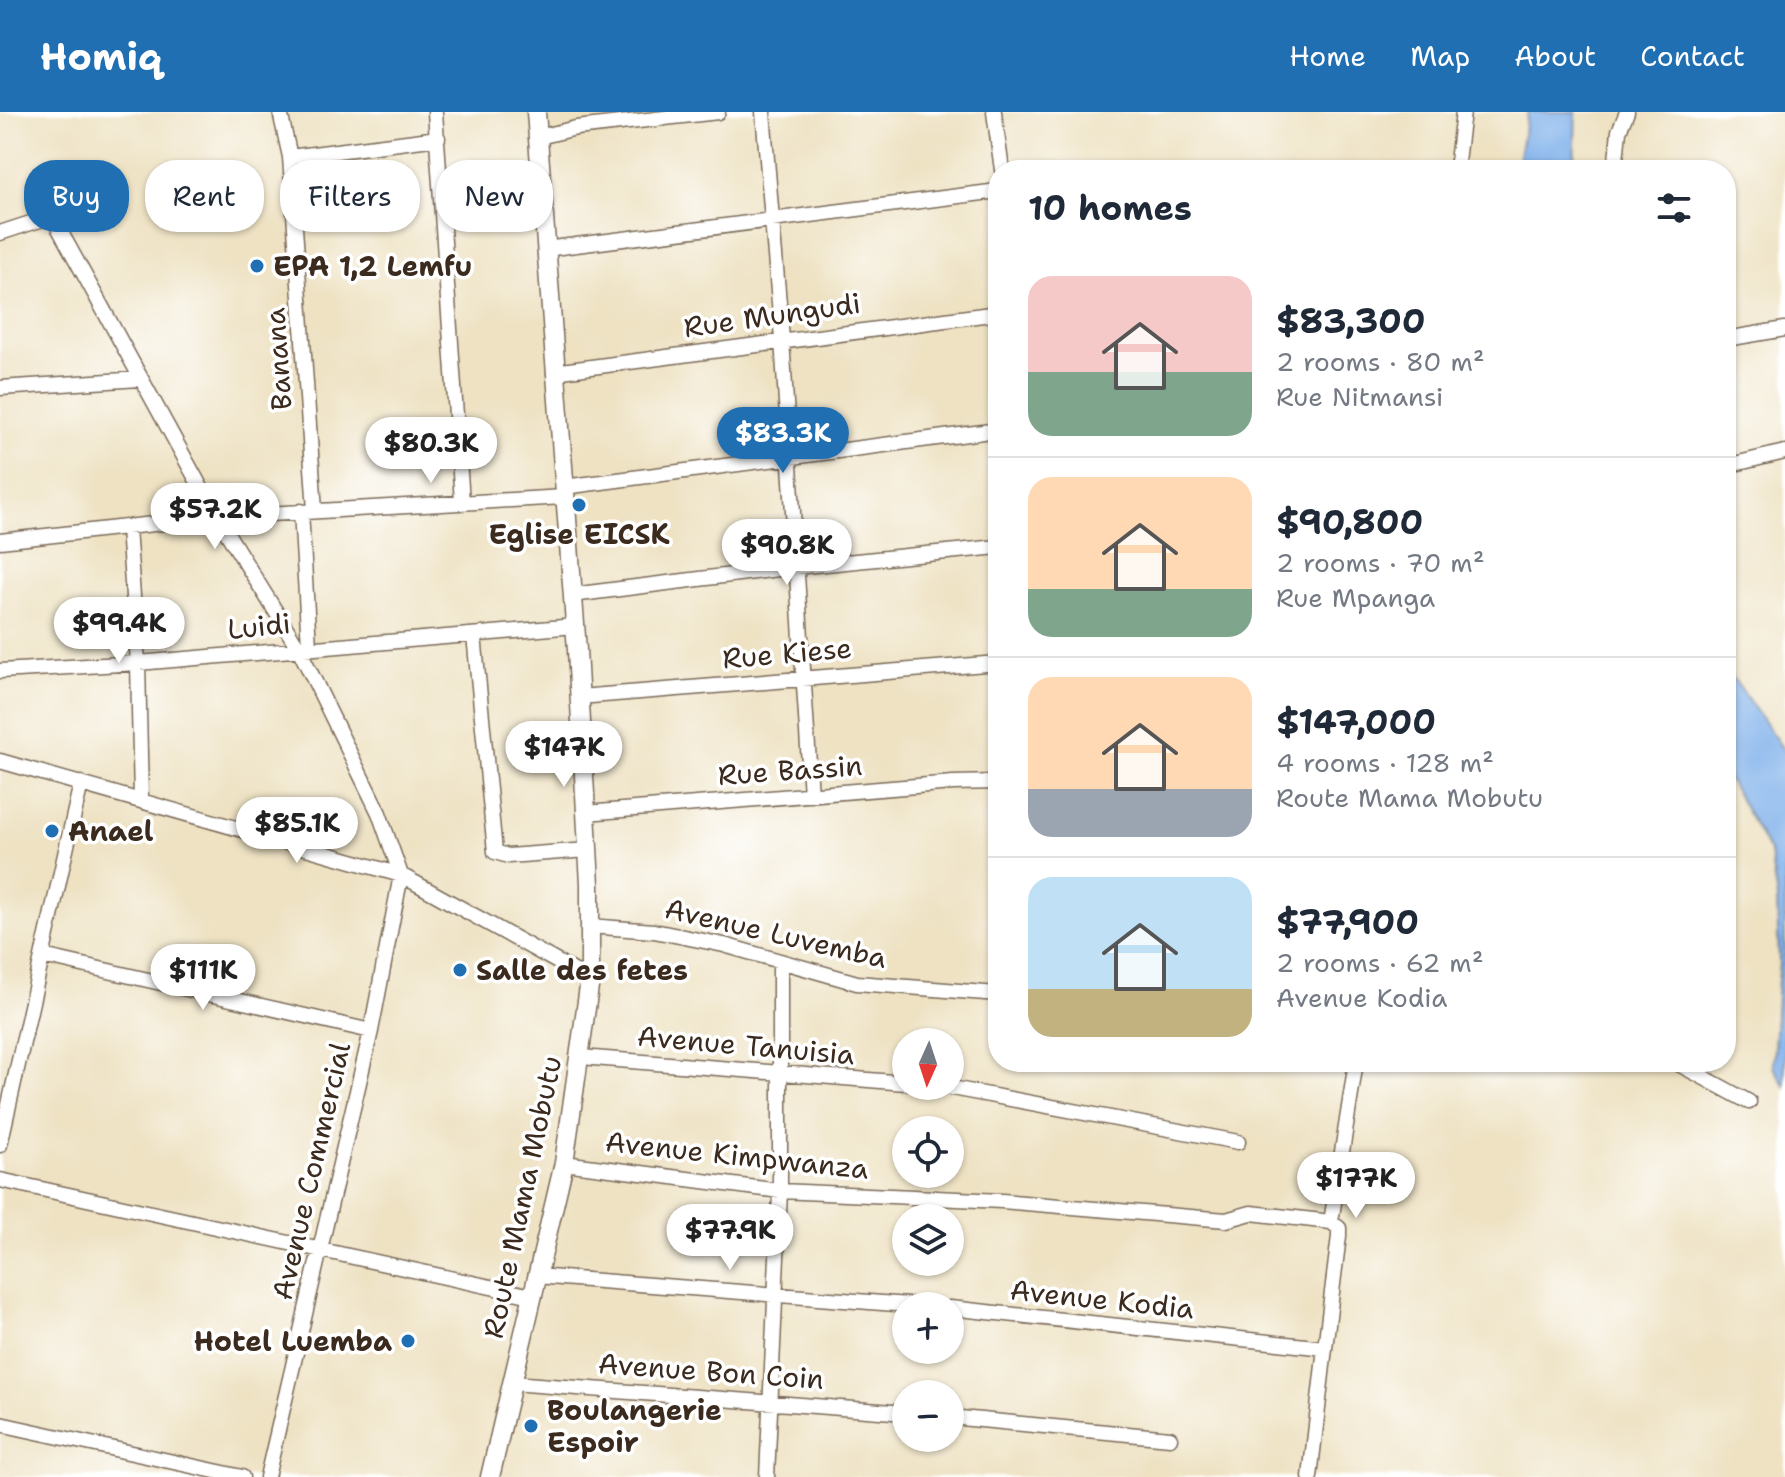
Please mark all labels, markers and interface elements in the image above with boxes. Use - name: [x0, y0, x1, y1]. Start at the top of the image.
- text: Homiq: [40, 31, 162, 82]
- text: Home: [1289, 37, 1366, 75]
- text: Map: [1410, 37, 1470, 75]
- text: About: [1514, 37, 1596, 75]
- text: Contact: [1640, 37, 1745, 75]
- chip: Buy: [24, 160, 129, 232]
- chip: Rent: [145, 160, 264, 232]
- chip: Filters: [280, 160, 420, 232]
- chip: New: [436, 160, 553, 232]
- text: 10 homes: [1028, 185, 1192, 231]
- icon: filters: [1652, 186, 1696, 230]
- place label: EPA 1,2 Lemfu: [273, 247, 472, 285]
- marker: EPA 1,2 Lemfu: [248, 257, 266, 275]
- street label: Rue Mungudi: [681, 284, 863, 346]
- text: $83,300: [1276, 298, 1426, 344]
- street label: Banana: [255, 307, 301, 411]
- icon: home: [1092, 308, 1188, 404]
- text: 2 rooms · 80 m²: [1276, 344, 1485, 379]
- text: Rue Nitmansi: [1276, 379, 1443, 414]
- pin: $83.3K: [718, 407, 848, 475]
- text: $83.3K: [735, 415, 831, 450]
- pin: $80.3K: [366, 417, 496, 485]
- text: $80.3K: [383, 425, 479, 460]
- pin: $57.2K: [150, 483, 280, 551]
- text: $57.2K: [169, 491, 261, 526]
- marker: Eglise EICSK: [570, 496, 588, 514]
- text: $90,800: [1276, 499, 1423, 545]
- icon: home: [1092, 509, 1188, 605]
- place label: Eglise EICSK: [488, 515, 670, 553]
- pin: $90.8K: [722, 519, 852, 587]
- text: $90.8K: [740, 527, 834, 562]
- text: 2 rooms · 70 m²: [1276, 545, 1485, 580]
- text: Rue Mpanga: [1276, 580, 1435, 615]
- pin: $99.4K: [54, 597, 184, 665]
- street label: Luidi: [226, 604, 292, 648]
- text: $99.4K: [72, 605, 166, 640]
- street label: Rue Kiese: [721, 628, 853, 678]
- text: $147,000: [1276, 699, 1436, 745]
- icon: home: [1092, 709, 1188, 805]
- pin: $147K: [508, 721, 620, 789]
- text: $147K: [523, 729, 605, 764]
- text: 4 rooms · 128 m²: [1276, 745, 1494, 780]
- street label: Rue Bassin: [716, 746, 864, 794]
- text: Route Mama Mobutu: [1276, 780, 1543, 815]
- pin: $85.1K: [232, 797, 362, 865]
- text: $85.1K: [254, 805, 340, 840]
- place label: Anael: [68, 812, 154, 850]
- marker: Anael: [43, 822, 61, 840]
- street label: Avenue Luvemba: [661, 889, 891, 977]
- text: $77,900: [1276, 899, 1419, 945]
- icon: home: [1092, 909, 1188, 1005]
- pin: $111K: [147, 944, 259, 1012]
- text: 2 rooms · 62 m²: [1276, 945, 1484, 980]
- place label: Salle des fetes: [476, 951, 688, 989]
- text: $111K: [169, 952, 237, 987]
- marker: Salle des fetes: [451, 961, 469, 979]
- text: Avenue Kodia: [1276, 980, 1447, 1015]
- street label: Avenue Tanuisia: [636, 1017, 856, 1073]
- north arrow: [892, 1028, 964, 1100]
- map controls: [892, 1028, 964, 1452]
- street label: Avenue Commercial: [263, 1038, 359, 1304]
- street label: Route Mama Mobutu: [474, 1052, 570, 1342]
- button: locate: [892, 1116, 964, 1188]
- street label: Avenue Kimpwanza: [603, 1122, 871, 1188]
- pin: $177K: [1300, 1152, 1412, 1220]
- text: $177K: [1315, 1160, 1397, 1195]
- pin: $77.9K: [665, 1204, 795, 1272]
- button: layers: [892, 1204, 964, 1276]
- text: $77.9K: [684, 1212, 776, 1247]
- street label: Avenue Kodia: [1008, 1270, 1196, 1328]
- button: +: [892, 1292, 964, 1364]
- place label: Hotel Luemba: [194, 1322, 392, 1360]
- marker: Hotel Luemba: [399, 1332, 417, 1350]
- street label: Avenue Bon Coin: [597, 1344, 825, 1398]
- button: −: [892, 1380, 964, 1452]
- place label: Boulangerie Espoir: [547, 1391, 722, 1461]
- marker: Boulangerie Espoir: [522, 1417, 540, 1435]

